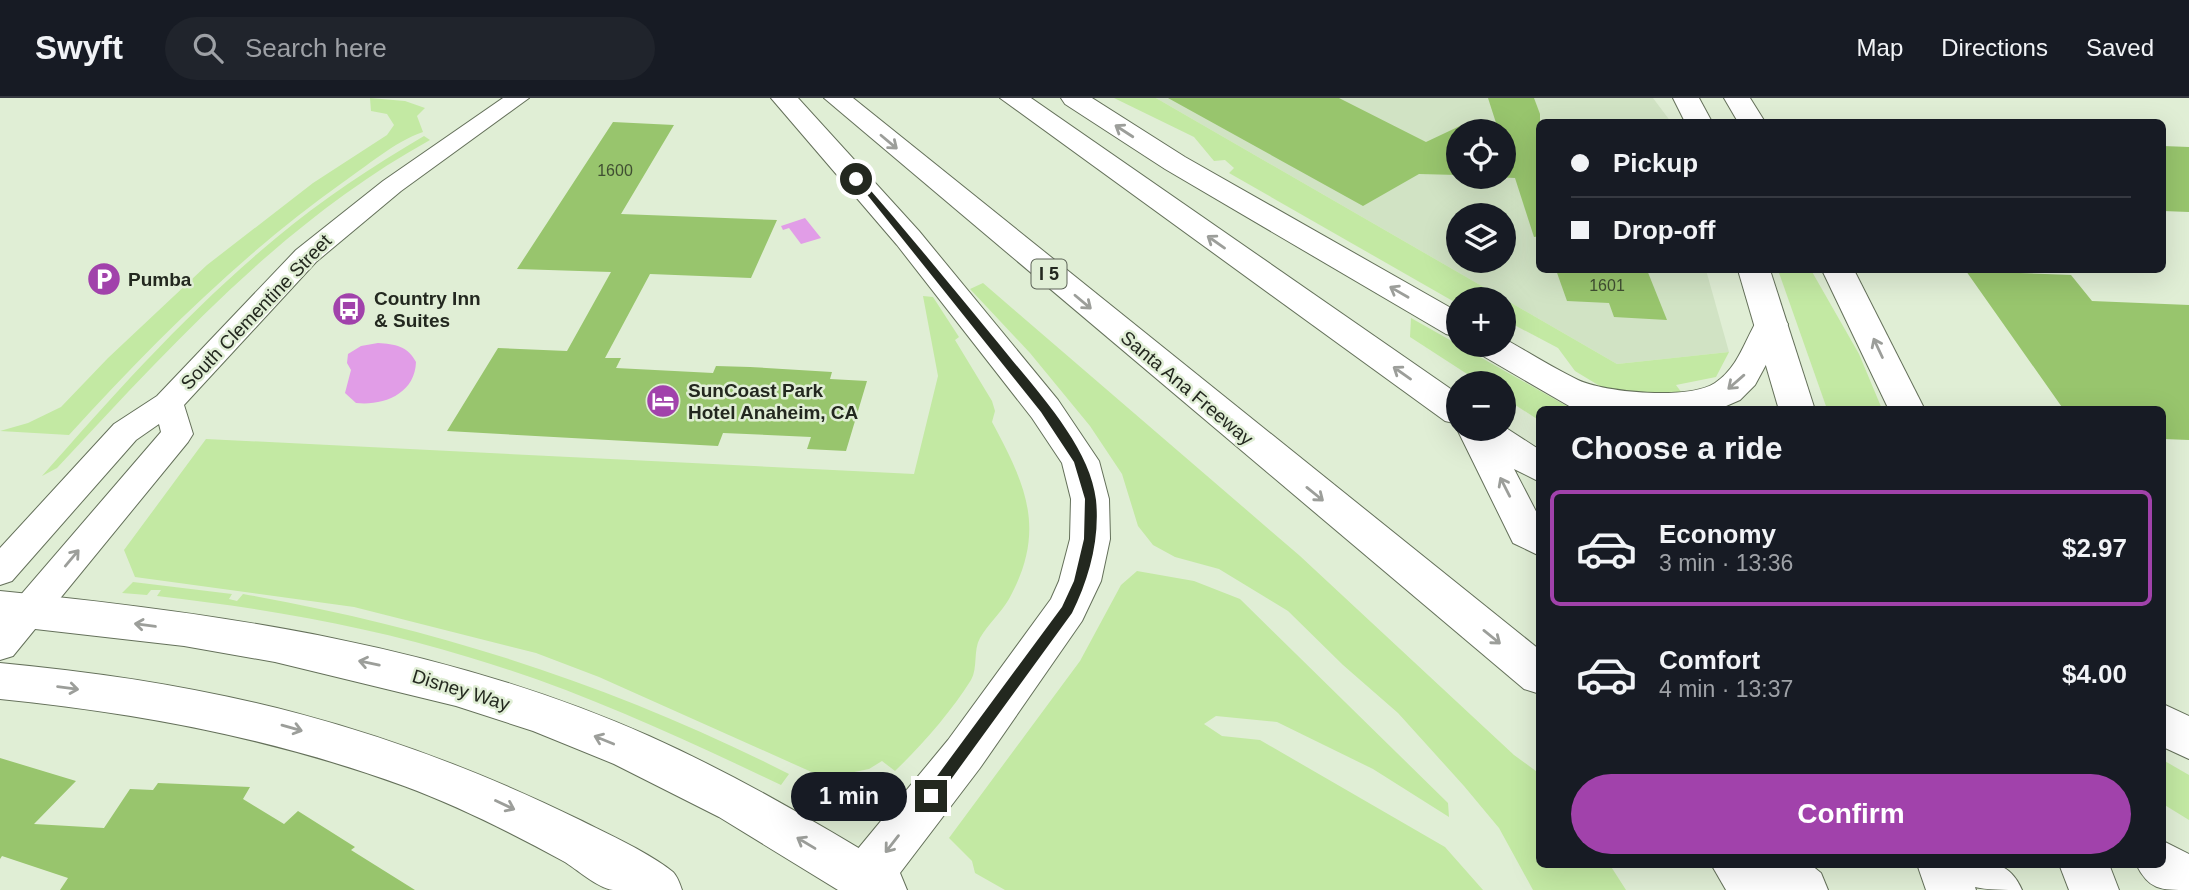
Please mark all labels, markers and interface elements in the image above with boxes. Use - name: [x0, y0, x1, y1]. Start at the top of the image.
- search box: [165, 17, 655, 80]
- text: Swyft: [35, 29, 123, 66]
- icon: search: [189, 29, 227, 67]
- text: Search here: [245, 33, 387, 63]
- text: Map: [1857, 34, 1903, 61]
- text: Directions: [1941, 34, 2048, 61]
- text: Saved: [2086, 34, 2154, 61]
- map controls: [1446, 119, 1516, 441]
- button: locate: [1446, 119, 1516, 189]
- one-way arrow: [1115, 123, 1135, 137]
- one-way arrow: [880, 134, 898, 149]
- text: Pickup: [1613, 148, 1698, 178]
- house number: 1600: [597, 162, 633, 179]
- route start: [840, 163, 872, 195]
- button: layers: [1446, 203, 1516, 273]
- text: Drop-off: [1613, 215, 1716, 245]
- street label: South Clementine Street: [177, 230, 336, 394]
- one-way arrow: [1207, 235, 1226, 249]
- parking icon: Pumba: [85, 260, 123, 298]
- road number: I 5: [1032, 260, 1066, 288]
- place label: Pumba: [128, 269, 192, 290]
- house number: 1601: [1589, 277, 1625, 294]
- one-way arrow: [1389, 285, 1409, 299]
- button: +: [1446, 287, 1516, 357]
- place label: Country Inn & Suites: [374, 288, 481, 331]
- bus stop icon: Country Inn & Suites: [330, 290, 368, 328]
- one-way arrow: [1074, 295, 1092, 310]
- street label: Santa Ana Freeway: [1117, 327, 1258, 450]
- one-way arrow: [1871, 338, 1884, 359]
- one-way arrow: [1393, 366, 1412, 380]
- button: −: [1446, 371, 1516, 441]
- one-way arrow: [1727, 374, 1745, 390]
- place label: SunCoast Park Hotel Anaheim, CA: [688, 380, 859, 423]
- hotel icon: SunCoast Park Hotel Anaheim, CA: [644, 382, 682, 420]
- text: Choose a ride: [1571, 430, 1783, 466]
- one-way arrow: [1497, 477, 1511, 498]
- one-way arrow: [1306, 486, 1324, 502]
- icon: car: [1575, 517, 1638, 580]
- text: Economy: [1659, 519, 1776, 549]
- text: $2.97: [2062, 533, 2127, 563]
- one-way arrow: [64, 549, 80, 567]
- text: 3 min · 13:36: [1659, 550, 1793, 576]
- one-way arrow: [134, 618, 157, 631]
- one-way arrow: [1483, 629, 1501, 645]
- icon: car: [1575, 643, 1638, 706]
- text: Comfort: [1659, 645, 1760, 675]
- one-way arrow: [358, 656, 381, 670]
- text: $4.00: [2062, 659, 2127, 689]
- street label: Disney Way: [410, 665, 513, 715]
- text: 4 min · 13:37: [1659, 676, 1793, 702]
- one-way arrow: [56, 681, 79, 694]
- one-way arrow: [280, 722, 302, 735]
- one-way arrow: [594, 733, 615, 746]
- callout: 1 min: [791, 772, 906, 820]
- button: Confirm: [1571, 774, 2131, 854]
- route end: [915, 780, 947, 812]
- text: 1 min: [819, 783, 879, 809]
- one-way arrow: [494, 799, 515, 812]
- one-way arrow: [885, 834, 900, 852]
- one-way arrow: [797, 836, 817, 850]

